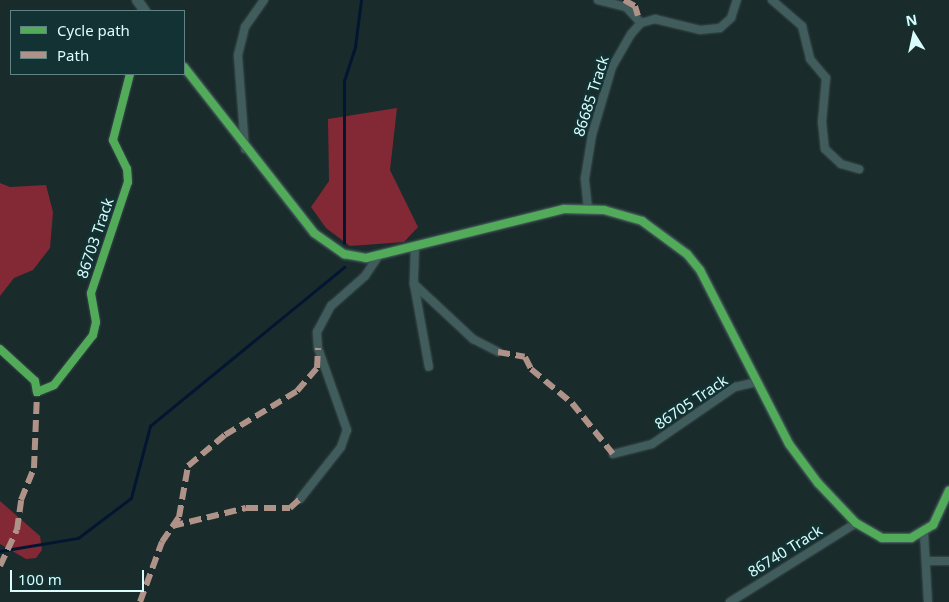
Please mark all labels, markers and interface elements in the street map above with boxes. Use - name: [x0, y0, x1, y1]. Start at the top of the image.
- text: N: [904, 9, 919, 30]
- legend: [10, 10, 185, 75]
- north arrow: [889, 10, 939, 60]
- text: Cycle path: [57, 20, 130, 40]
- text: Path: [57, 45, 89, 65]
- street label: 86685 Track: [569, 53, 613, 139]
- street label: 86703 Track: [73, 195, 117, 281]
- street label: 86705 Track: [651, 371, 731, 433]
- street label: 86740 Track: [745, 521, 825, 581]
- scale bar: [12, 560, 146, 592]
- text: 100 m: [18, 569, 62, 589]

